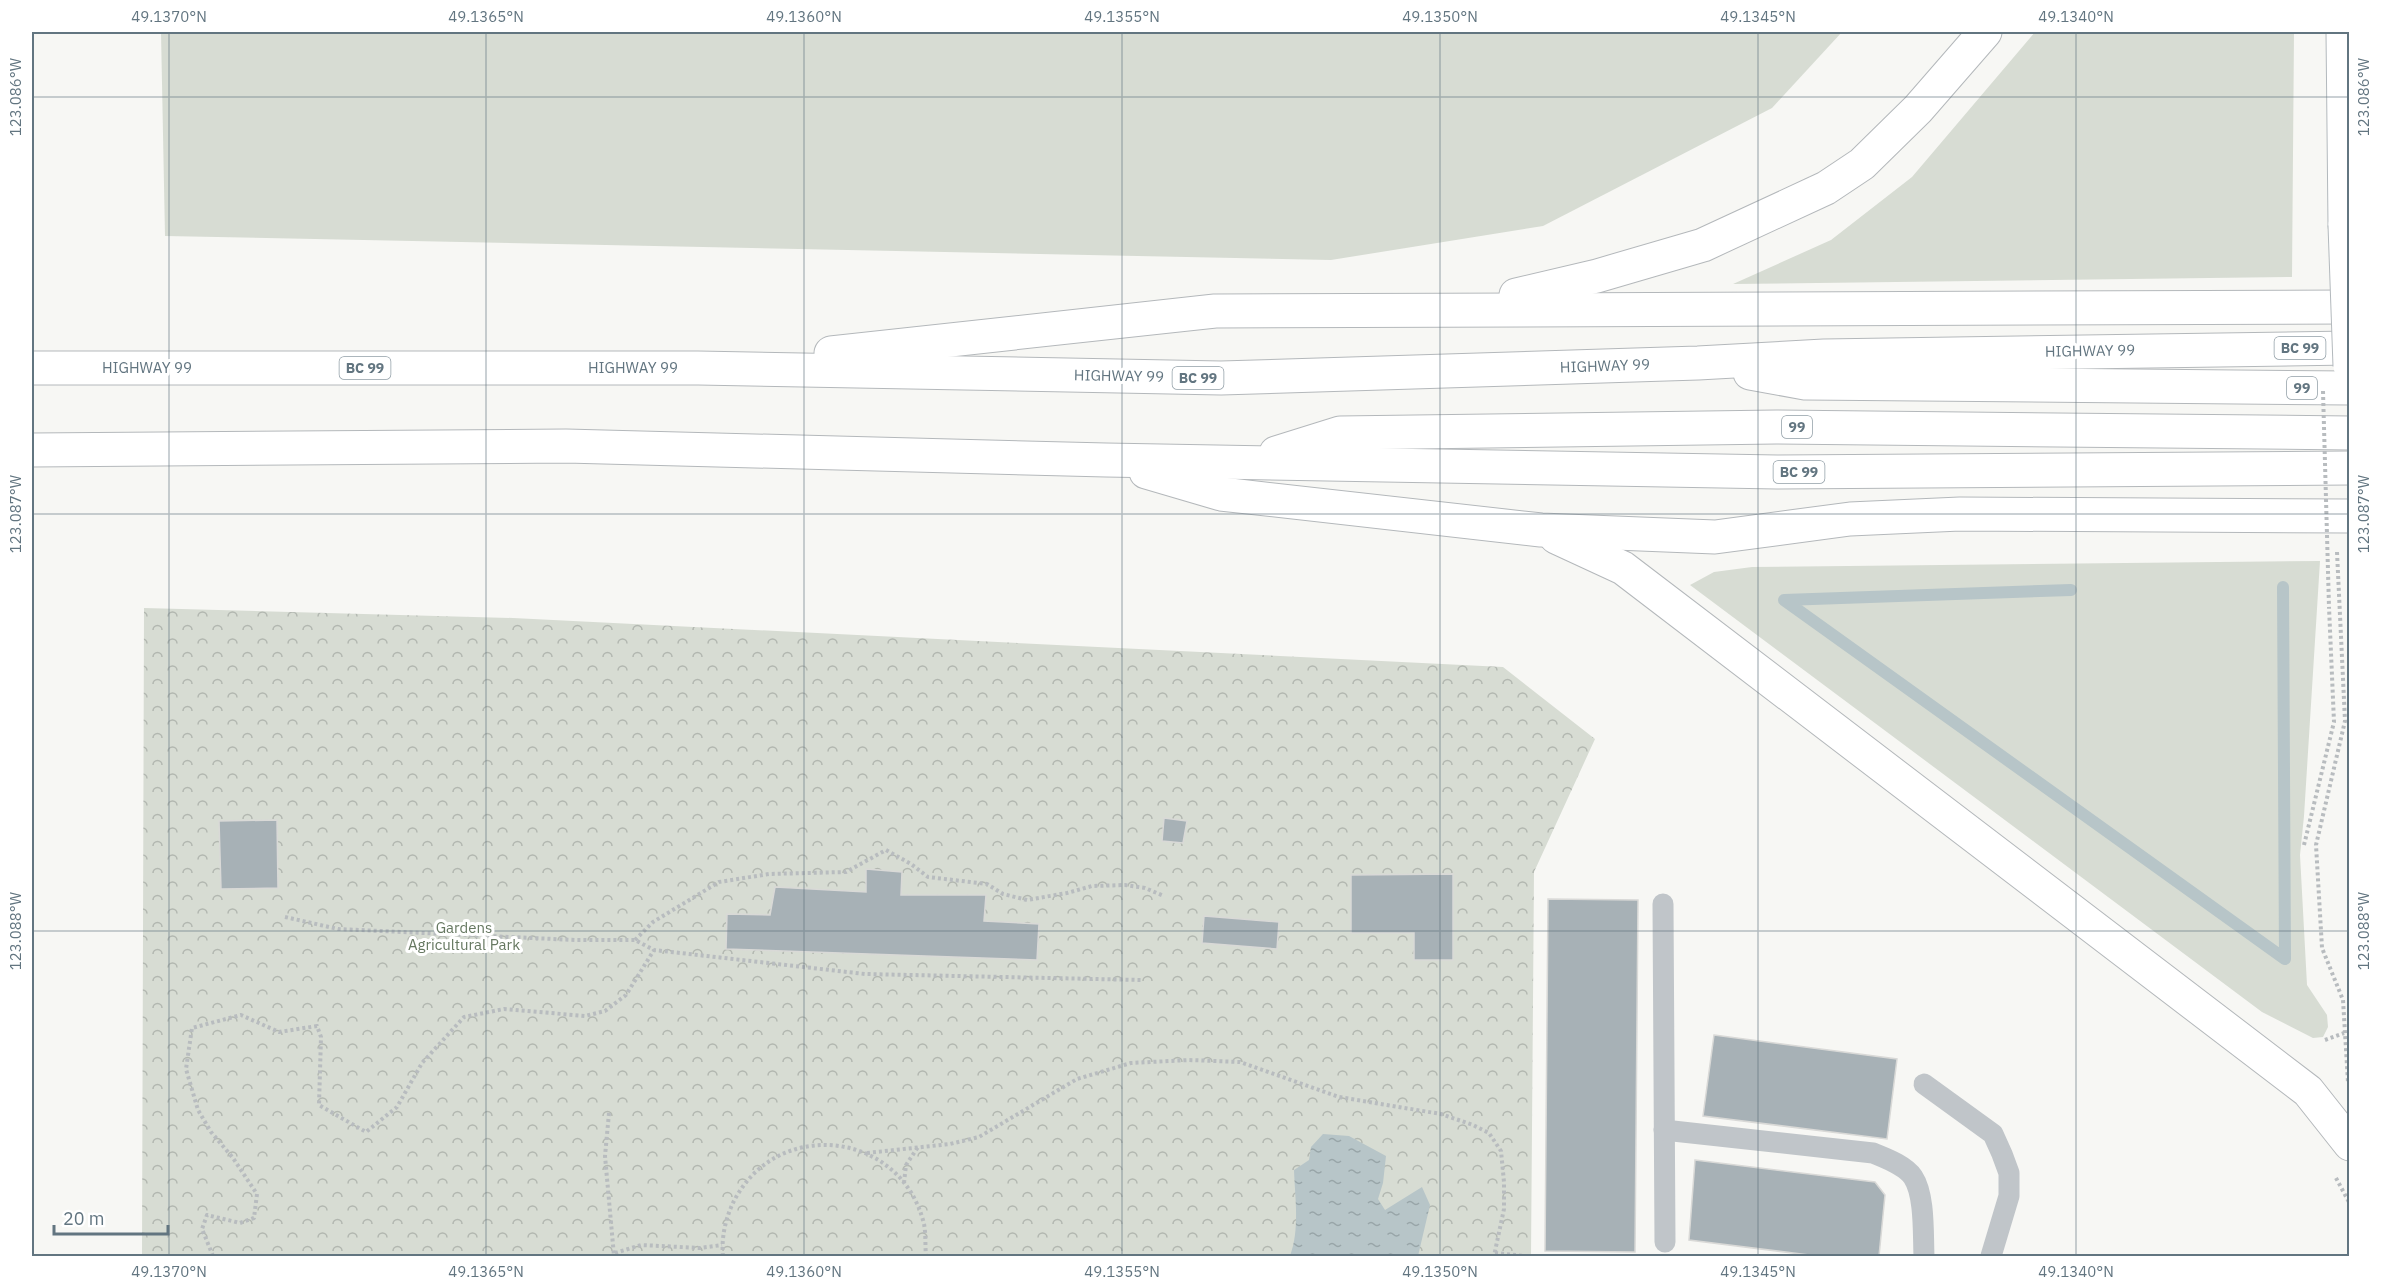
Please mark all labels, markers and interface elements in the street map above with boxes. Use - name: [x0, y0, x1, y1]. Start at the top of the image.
- text: 49.1370°N: [131, 7, 207, 26]
- text: 49.1365°N: [448, 7, 524, 26]
- text: 49.1360°N: [766, 7, 842, 26]
- text: 49.1355°N: [1084, 7, 1160, 26]
- text: 49.1350°N: [1402, 7, 1478, 26]
- text: 49.1345°N: [1720, 7, 1796, 26]
- text: 49.1340°N: [2038, 7, 2114, 26]
- text: 123.086°W: [6, 57, 25, 136]
- text: 123.086°W: [2354, 57, 2373, 136]
- road number: BC 99: [2274, 337, 2326, 359]
- street label: HIGHWAY 99: [2045, 340, 2135, 361]
- street label: HIGHWAY 99: [1560, 354, 1650, 377]
- road number: BC 99: [340, 357, 391, 379]
- street label: HIGHWAY 99: [102, 358, 192, 377]
- street label: HIGHWAY 99: [588, 358, 678, 377]
- street label: HIGHWAY 99: [1074, 365, 1164, 386]
- road number: BC 99: [1172, 367, 1224, 389]
- road number: 99: [2287, 377, 2317, 399]
- road number: 99: [1782, 416, 1812, 438]
- road number: BC 99: [1774, 461, 1824, 483]
- text: 123.087°W: [6, 474, 25, 553]
- text: 123.087°W: [2354, 474, 2373, 553]
- text: 123.088°W: [6, 891, 25, 970]
- text: 123.088°W: [2354, 891, 2373, 970]
- park label: Gardens Agricultural Park: [408, 918, 520, 954]
- scale bar: [54, 1198, 168, 1236]
- text: 20 m: [63, 1207, 105, 1230]
- text: 49.1370°N: [131, 1262, 207, 1281]
- text: 49.1365°N: [448, 1262, 524, 1281]
- text: 49.1360°N: [766, 1262, 842, 1281]
- text: 49.1355°N: [1084, 1262, 1160, 1281]
- text: 49.1350°N: [1402, 1262, 1478, 1281]
- text: 49.1345°N: [1720, 1262, 1796, 1281]
- text: 49.1340°N: [2038, 1262, 2114, 1281]

